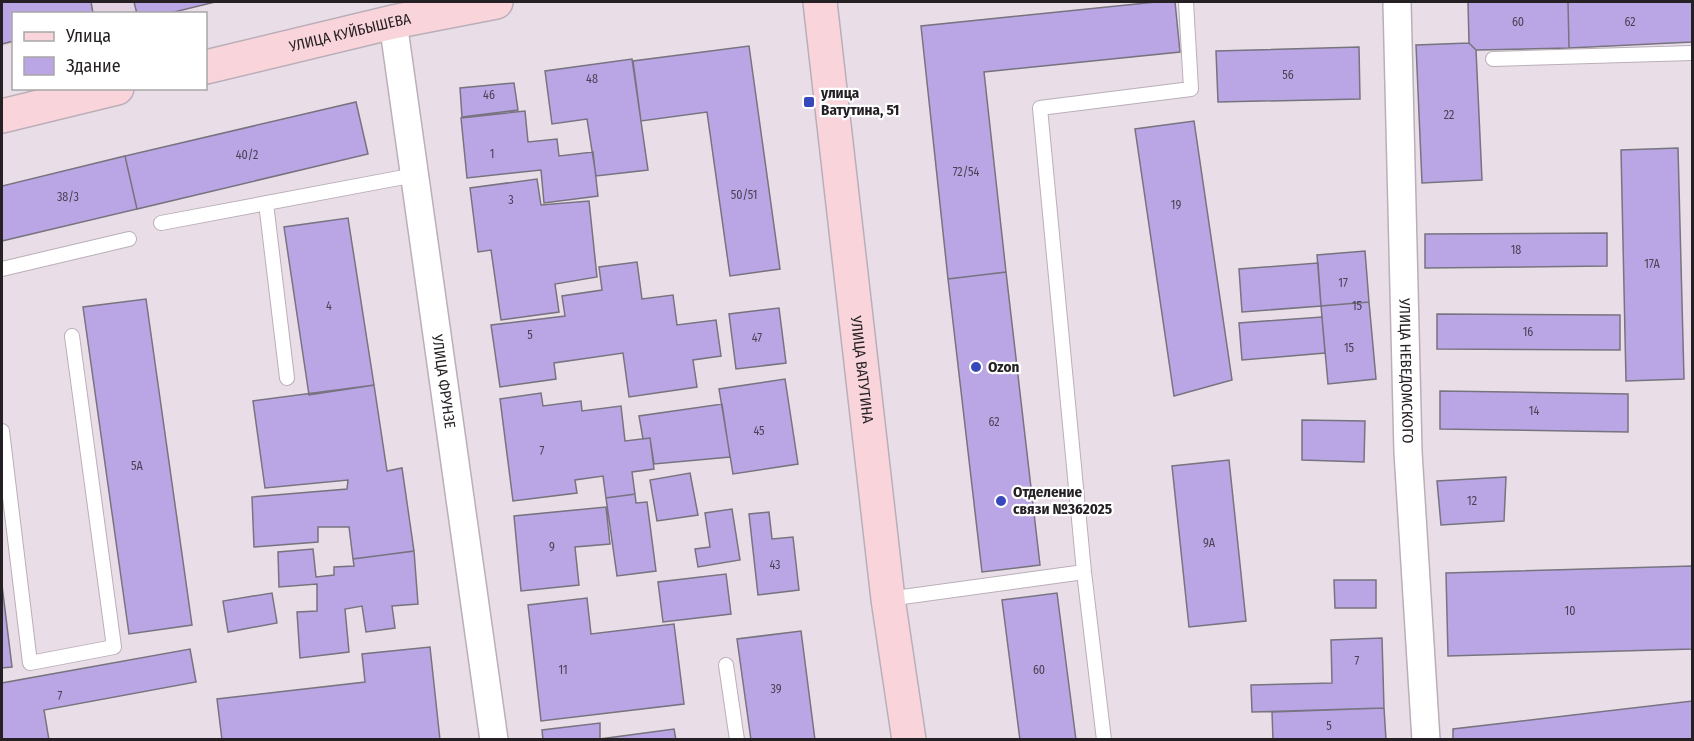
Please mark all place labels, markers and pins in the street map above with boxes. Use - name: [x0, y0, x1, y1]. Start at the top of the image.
- place label: улица Ватутина, 51: [820, 84, 899, 119]
- marker: улица Ватутина, 51: [802, 95, 816, 109]
- place label: Ozon: [988, 358, 1019, 376]
- marker: Ozon: [969, 360, 983, 374]
- place label: Отделение связи №362025: [1013, 483, 1112, 518]
- marker: Отделение связи №362025: [994, 494, 1008, 508]

